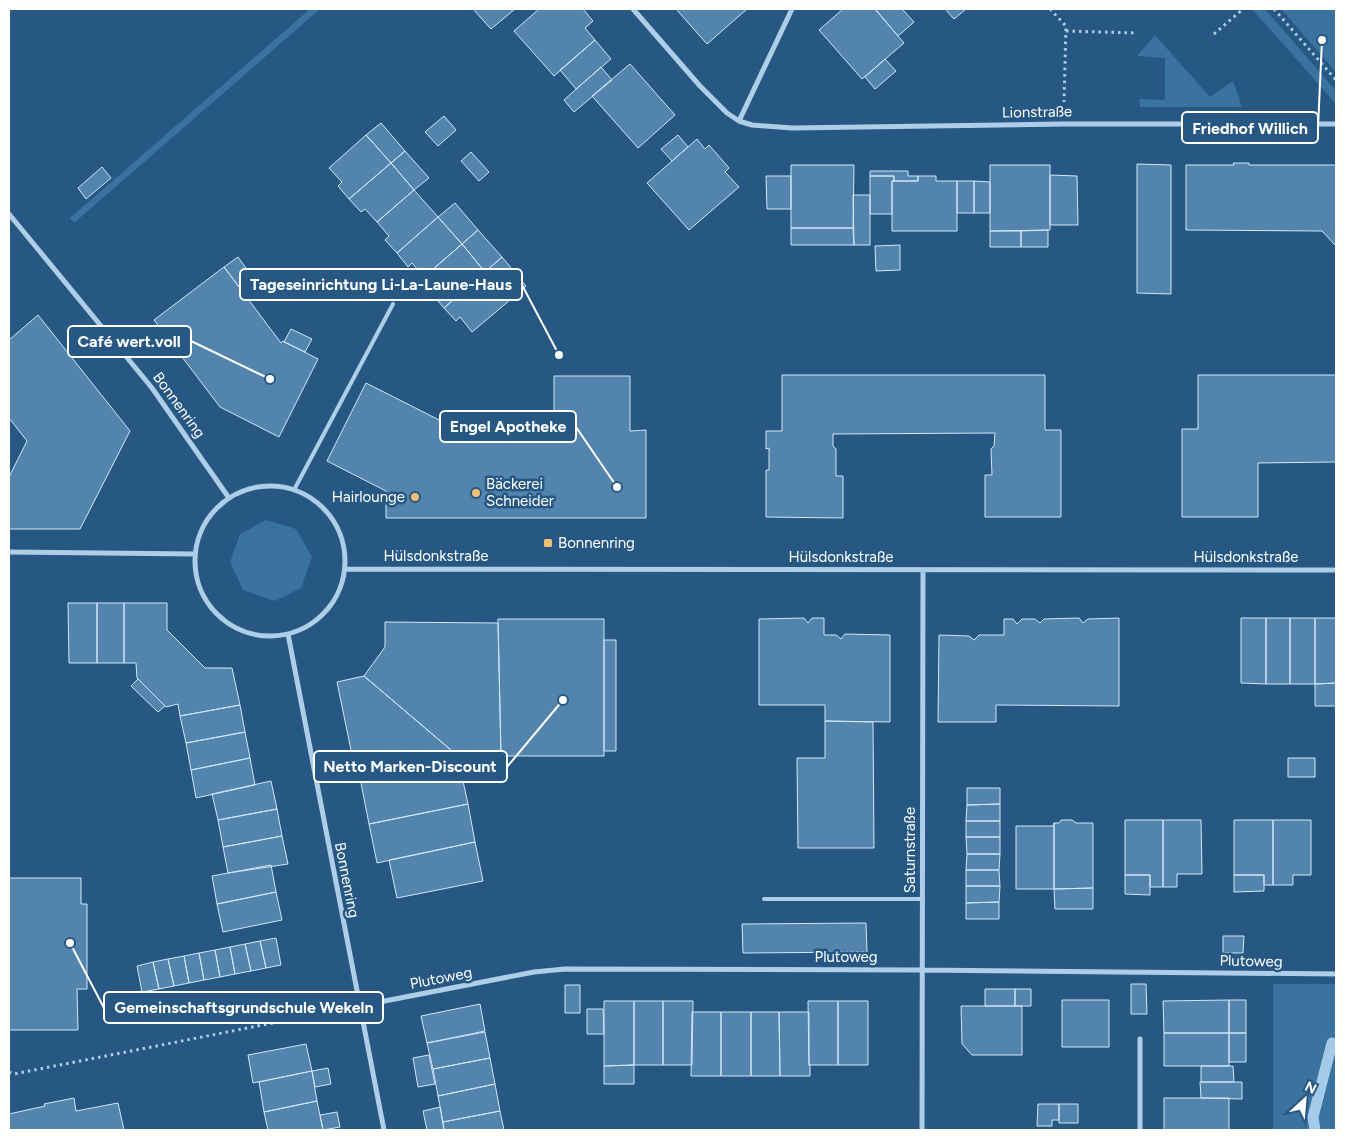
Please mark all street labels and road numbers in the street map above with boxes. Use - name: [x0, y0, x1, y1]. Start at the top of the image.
- street label: Lionstraße: [1002, 102, 1072, 122]
- street label: Bonnenring: [149, 369, 209, 441]
- street label: Hülsdonkstraße: [383, 547, 489, 565]
- street label: Hülsdonkstraße: [788, 548, 894, 566]
- street label: Hülsdonkstraße: [1193, 548, 1299, 566]
- street label: Saturnstraße: [901, 807, 919, 893]
- street label: Bonnenring: [331, 841, 363, 919]
- street label: Plutoweg: [814, 948, 878, 966]
- street label: Plutoweg: [1219, 951, 1283, 971]
- street label: Plutoweg: [408, 963, 474, 993]

